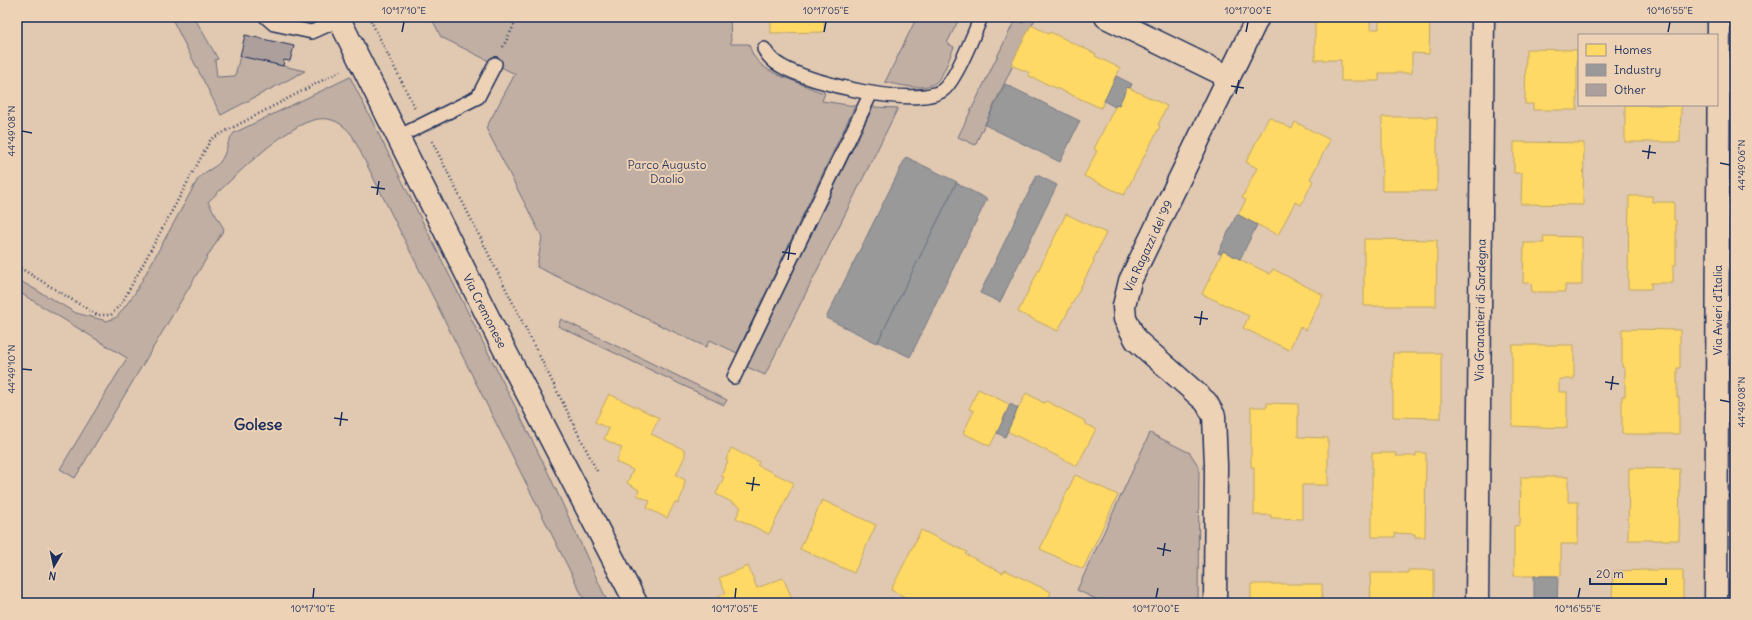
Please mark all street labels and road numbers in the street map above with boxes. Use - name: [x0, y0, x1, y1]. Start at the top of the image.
- street label: Via Ragazzi del '99: [1120, 197, 1176, 294]
- street label: Via Granatieri di Sardegna: [1471, 239, 1489, 381]
- street label: Via Avieri d'Italia: [1710, 265, 1725, 355]
- street label: Via Cremonese: [460, 271, 510, 351]

